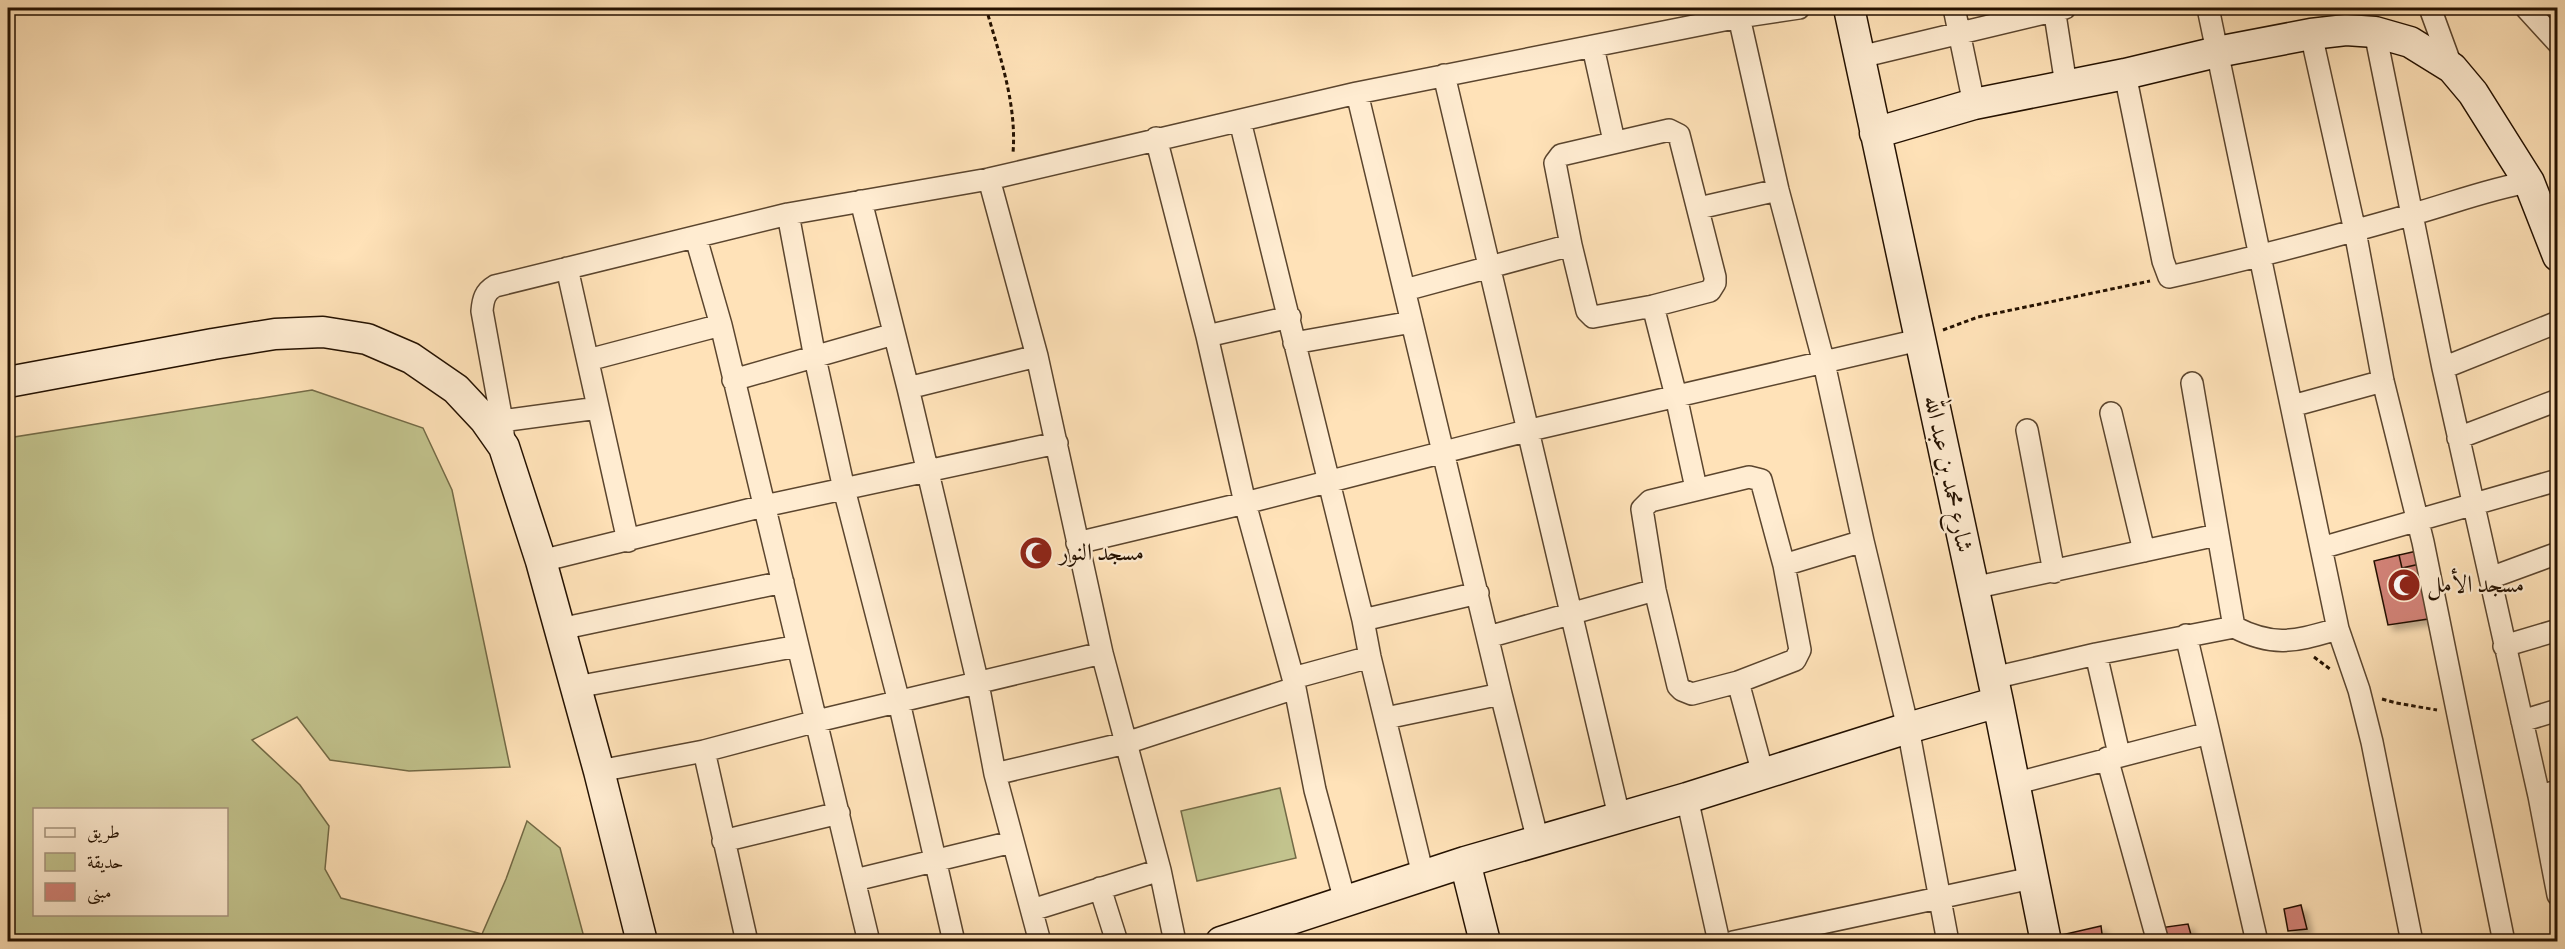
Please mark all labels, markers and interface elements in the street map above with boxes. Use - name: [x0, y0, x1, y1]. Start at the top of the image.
- street label: شارع محمد بن عبد الله: [1913, 392, 1984, 556]
- mosque icon: مسجد النور: [1018, 535, 1054, 571]
- place label: مسجد النور: [1057, 538, 1144, 568]
- mosque icon: مسجد الأمل: [2386, 567, 2422, 603]
- place label: مسجد الأمل: [2427, 568, 2524, 601]
- legend: [33, 808, 228, 916]
- text: طريق: [87, 821, 120, 844]
- text: حديقة: [87, 851, 123, 874]
- text: مبنى: [87, 881, 112, 905]

